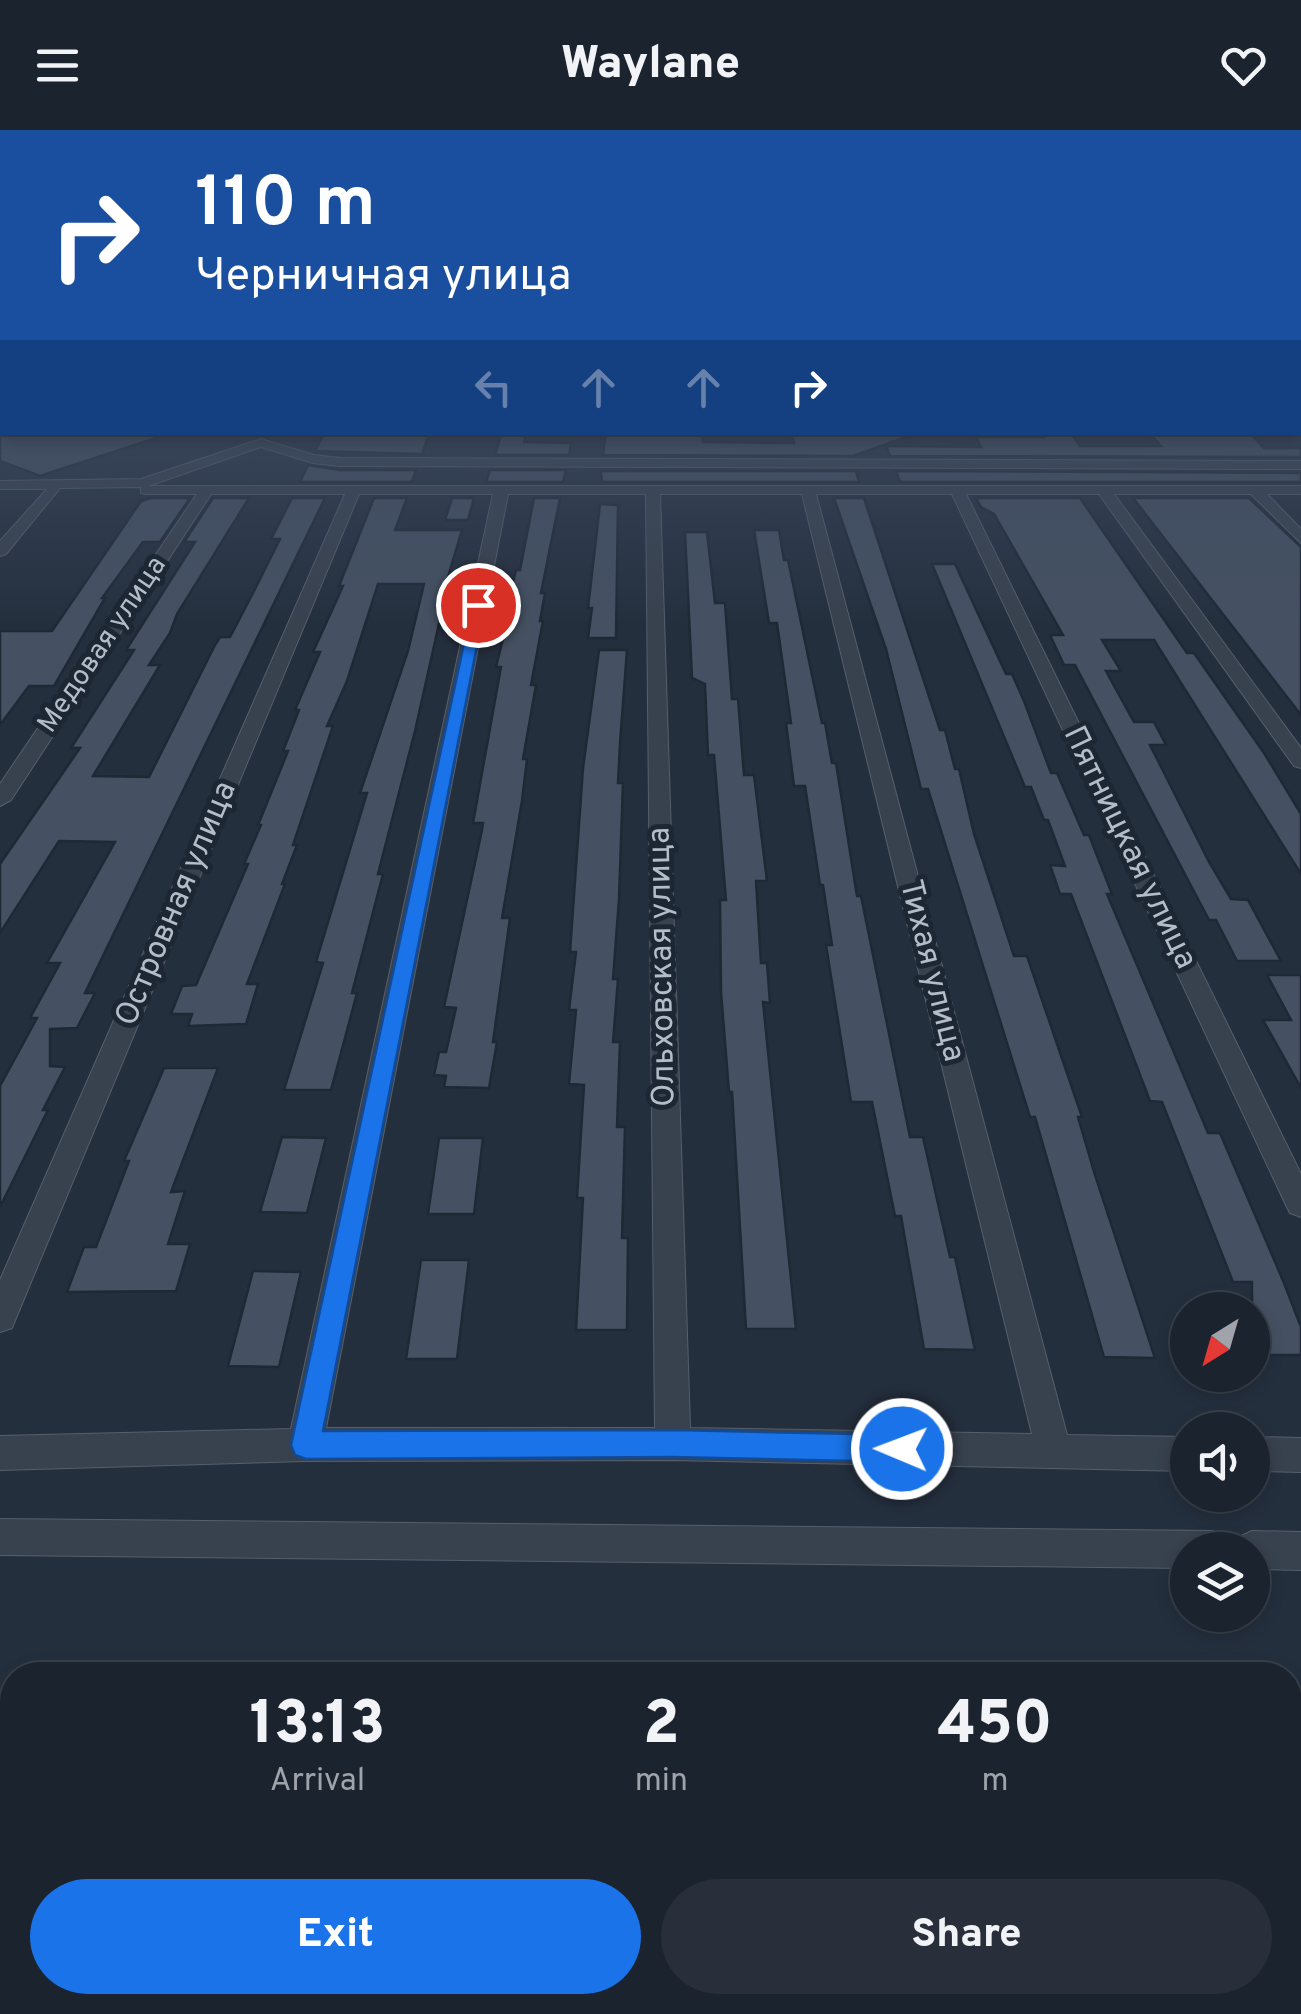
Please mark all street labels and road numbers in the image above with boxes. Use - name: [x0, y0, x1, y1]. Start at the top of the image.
- street label: Медовая улица: [31, 550, 175, 740]
- street label: Пятницкая улица: [1053, 720, 1205, 976]
- street label: Островная улица: [107, 776, 247, 1032]
- street label: Ольховская улица: [641, 827, 685, 1107]
- street label: Тихая улица: [889, 876, 973, 1066]

